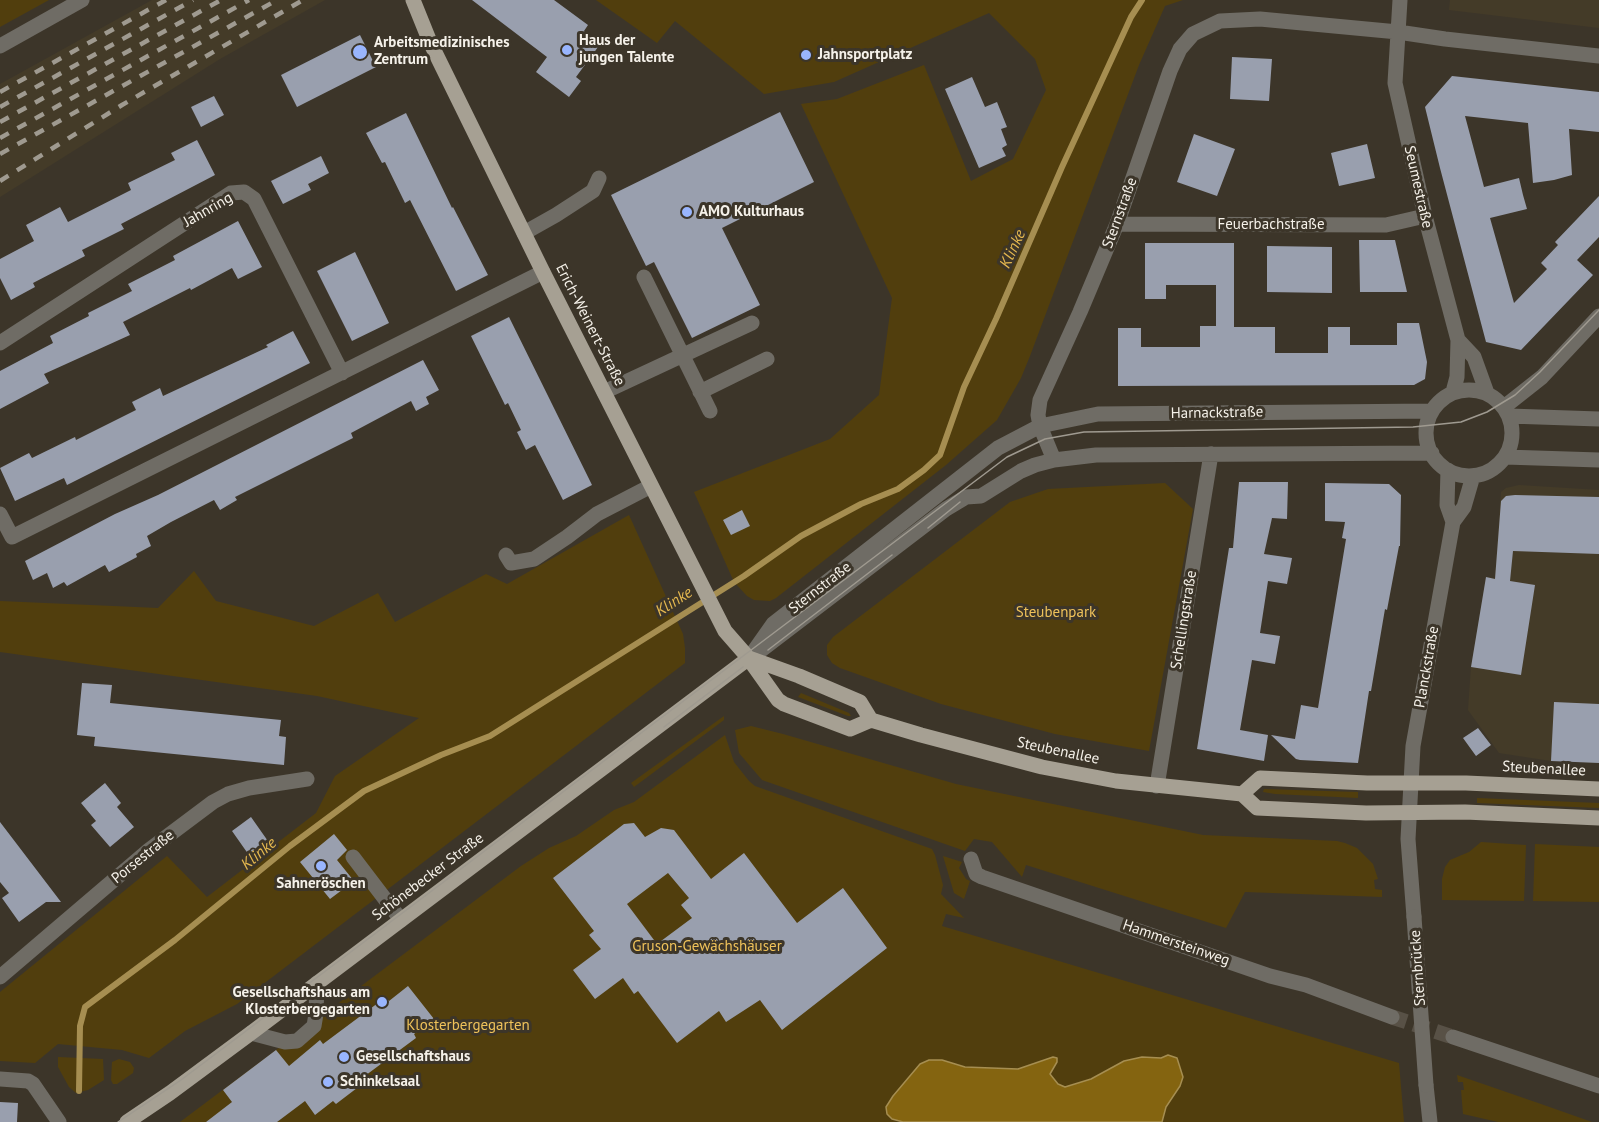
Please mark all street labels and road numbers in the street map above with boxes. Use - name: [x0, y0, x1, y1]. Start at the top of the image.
- street label: Seumestraße: [1400, 144, 1436, 230]
- street label: Sternstraße: [1099, 175, 1141, 251]
- street label: Jahnring: [180, 189, 236, 231]
- street label: Feuerbachstraße: [1217, 216, 1325, 234]
- street label: Erich-Weinert-Straße: [551, 261, 629, 389]
- street label: Harnackstraße: [1171, 403, 1263, 423]
- street label: Sternstraße: [785, 558, 855, 618]
- street label: Schellingstraße: [1167, 569, 1201, 671]
- street label: Planckstraße: [1411, 625, 1443, 709]
- street label: Steubenallee: [1015, 733, 1101, 769]
- street label: Steubenallee: [1502, 758, 1586, 780]
- street label: Porsestraße: [108, 826, 178, 888]
- street label: Schönebecker Straße: [369, 829, 487, 925]
- street label: Hammersteinweg: [1120, 916, 1232, 970]
- street label: Sternbrücke: [1406, 929, 1430, 1007]

